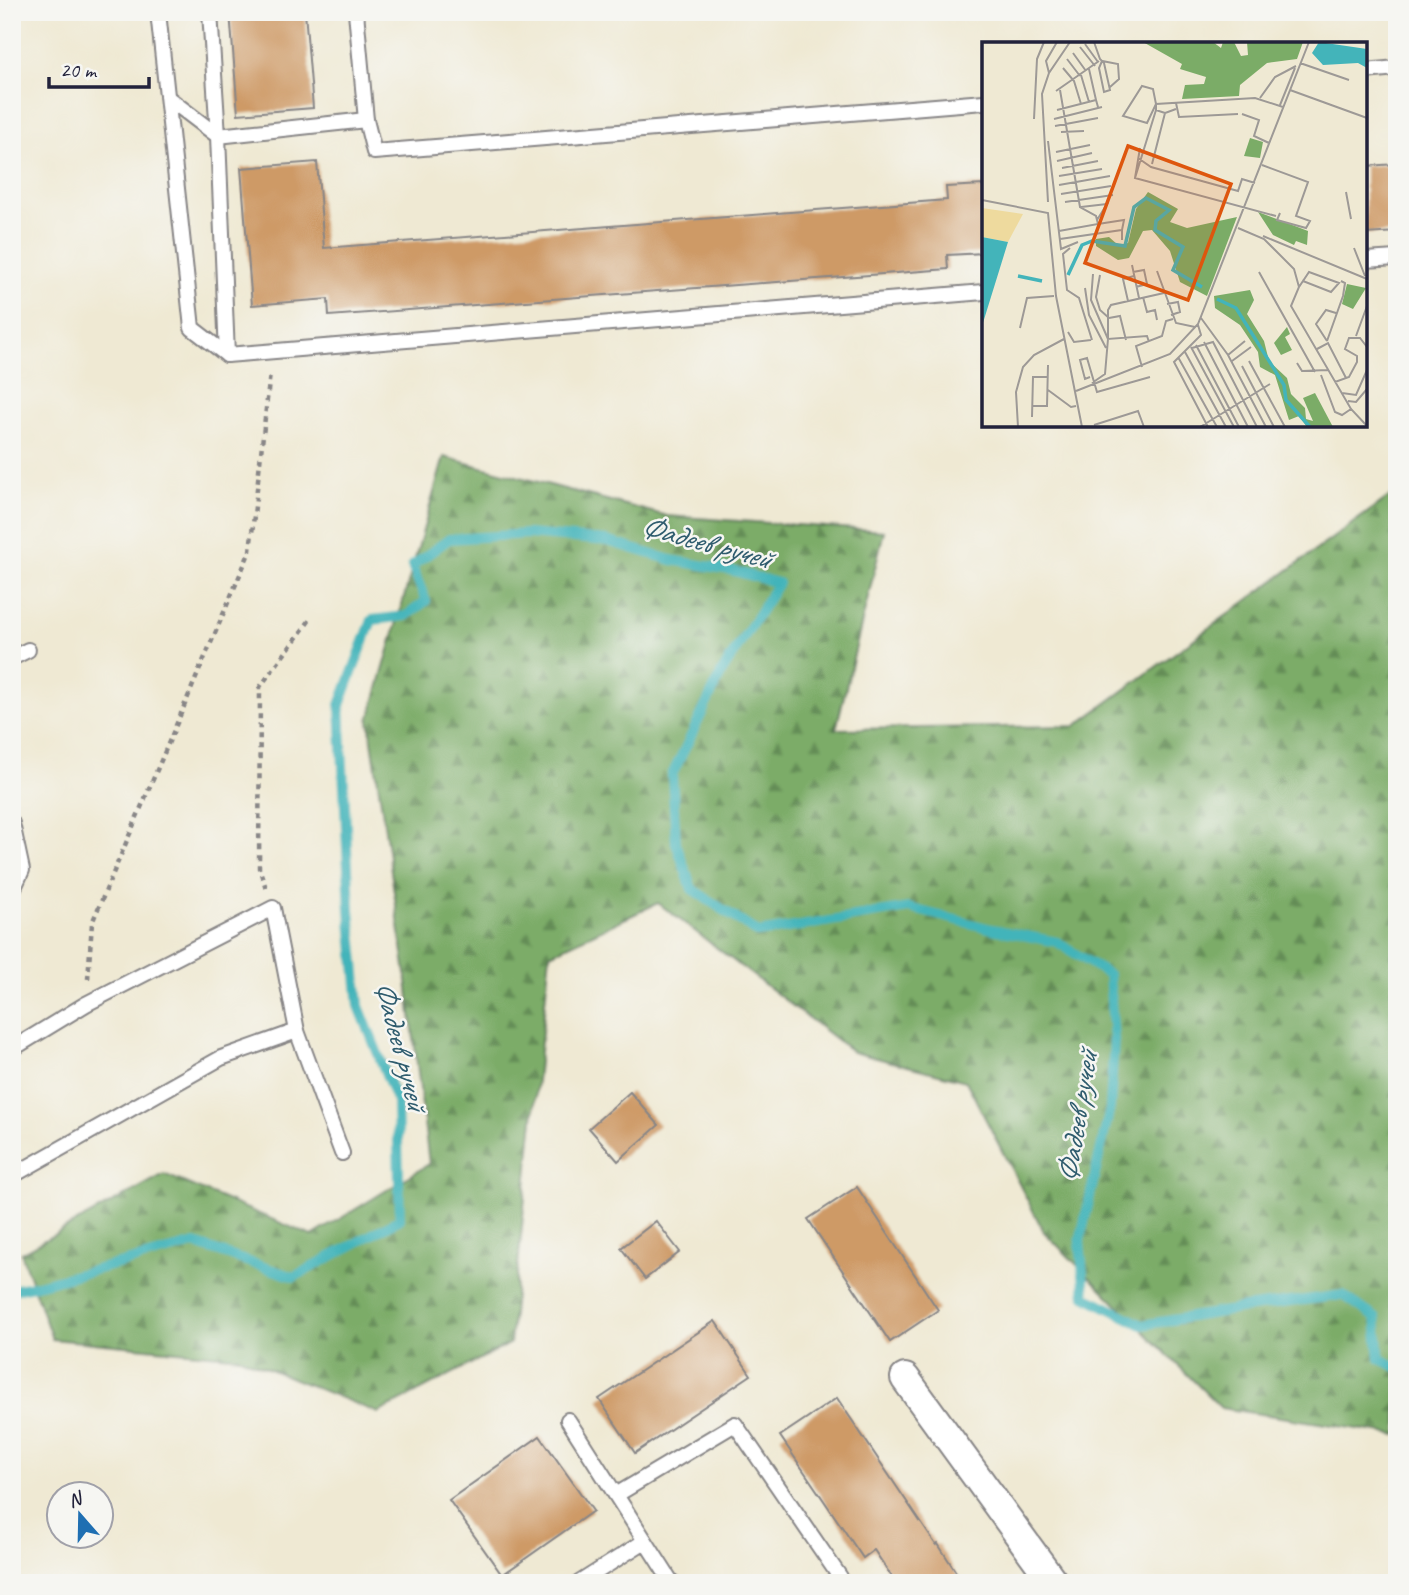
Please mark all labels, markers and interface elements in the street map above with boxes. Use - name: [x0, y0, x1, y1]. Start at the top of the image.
- inset map: [982, 42, 1367, 427]
- scale bar: [49, 46, 149, 90]
- text: 20 m: [60, 57, 98, 83]
- water label: Фадеев ручей: [637, 507, 780, 579]
- water label: Фадеев ручей: [366, 976, 438, 1119]
- water label: Фадеев ручей: [1048, 1043, 1107, 1185]
- north arrow: [46, 1480, 116, 1550]
- text: N: [65, 1486, 87, 1513]

